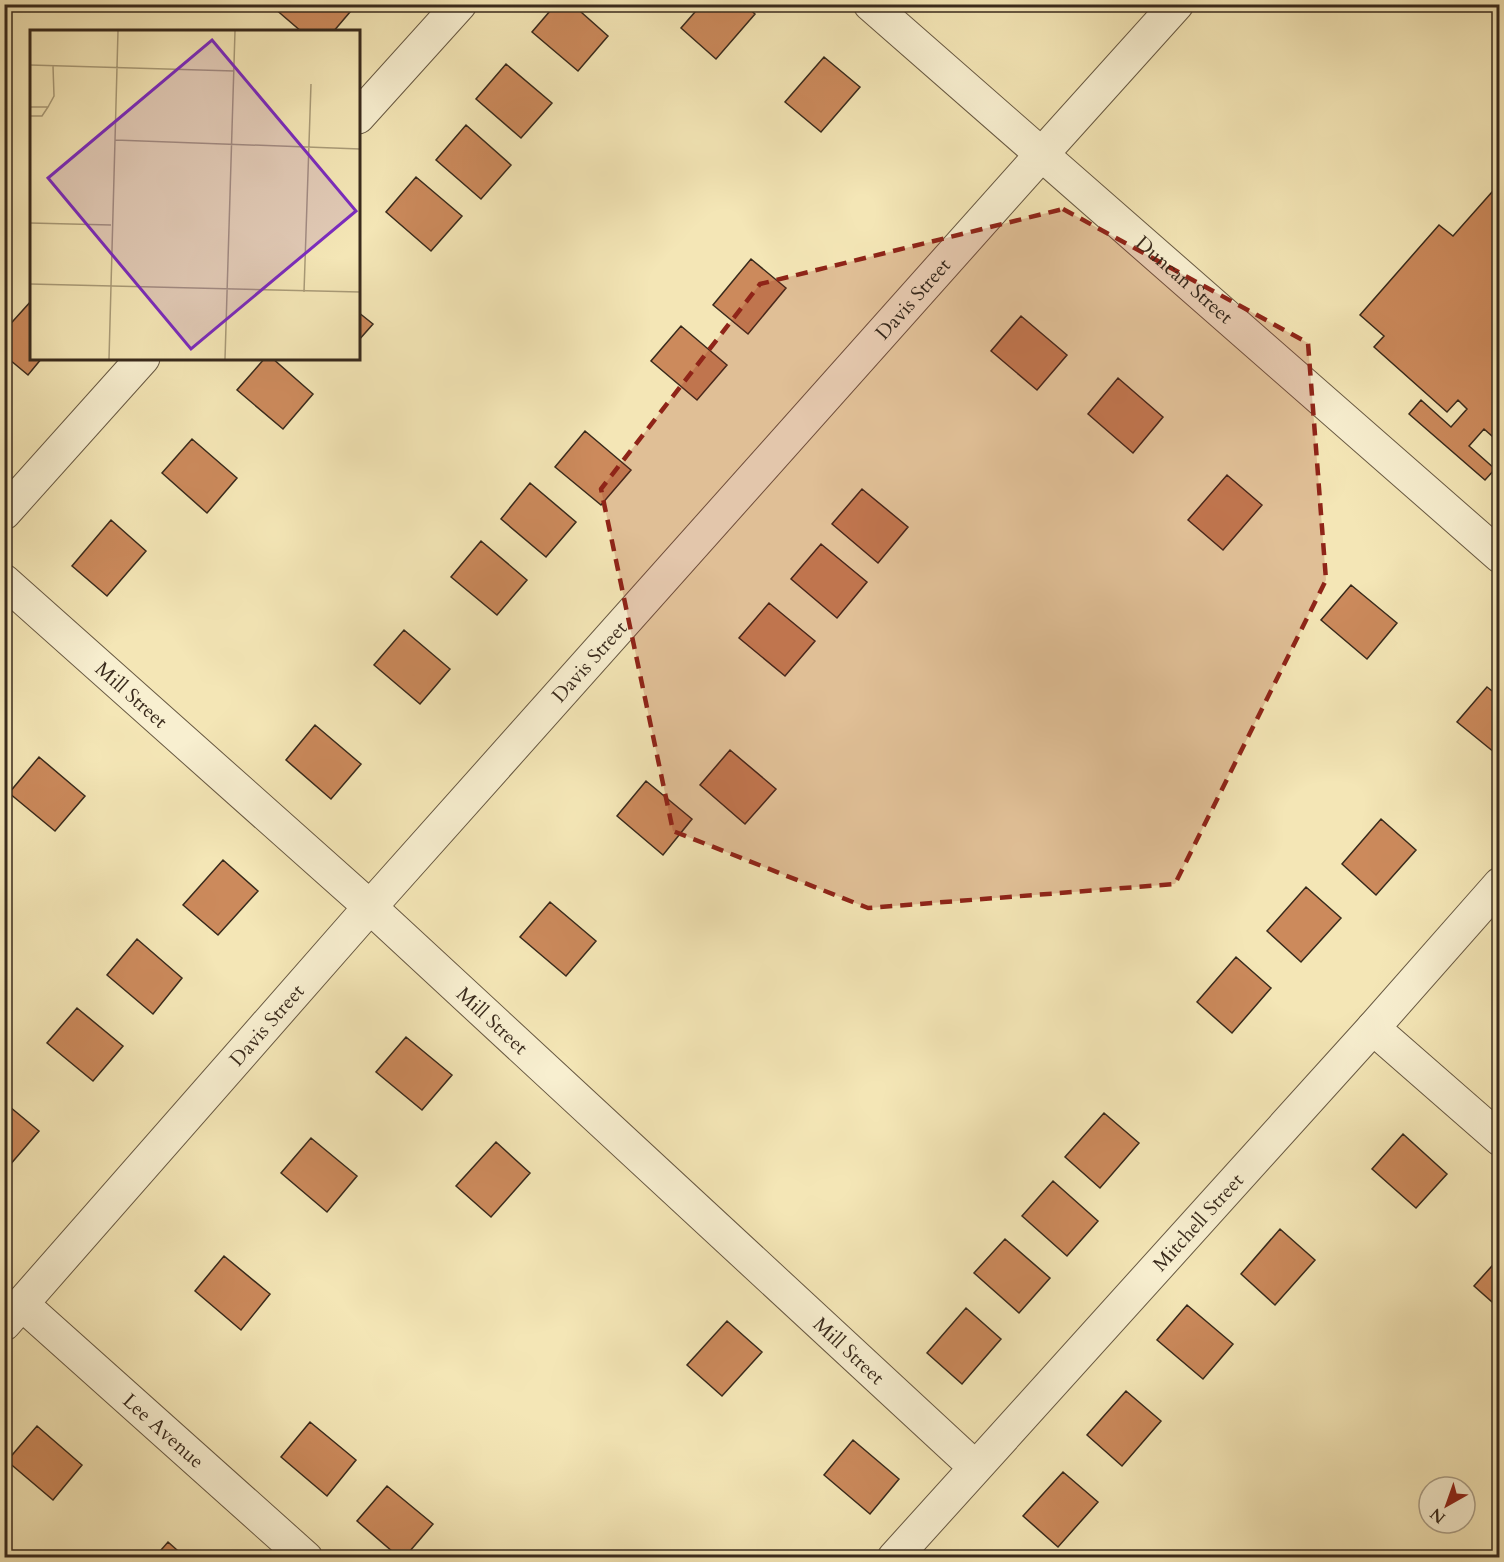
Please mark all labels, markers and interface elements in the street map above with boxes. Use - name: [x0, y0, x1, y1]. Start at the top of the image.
- inset map: [30, 30, 360, 360]
- street label: Duncan Street: [1130, 230, 1239, 330]
- street label: Davis Street: [869, 252, 957, 346]
- street label: Davis Street: [546, 615, 634, 708]
- street label: Mill Street: [89, 656, 174, 735]
- street label: Davis Street: [223, 978, 311, 1072]
- street label: Mill Street: [451, 981, 534, 1061]
- street label: Mitchell Street: [1147, 1167, 1250, 1277]
- street label: Mill Street: [807, 1311, 891, 1391]
- street label: Lee Avenue: [117, 1387, 210, 1475]
- north arrow: [1417, 1475, 1477, 1535]
- text: N: [1426, 1503, 1450, 1529]

